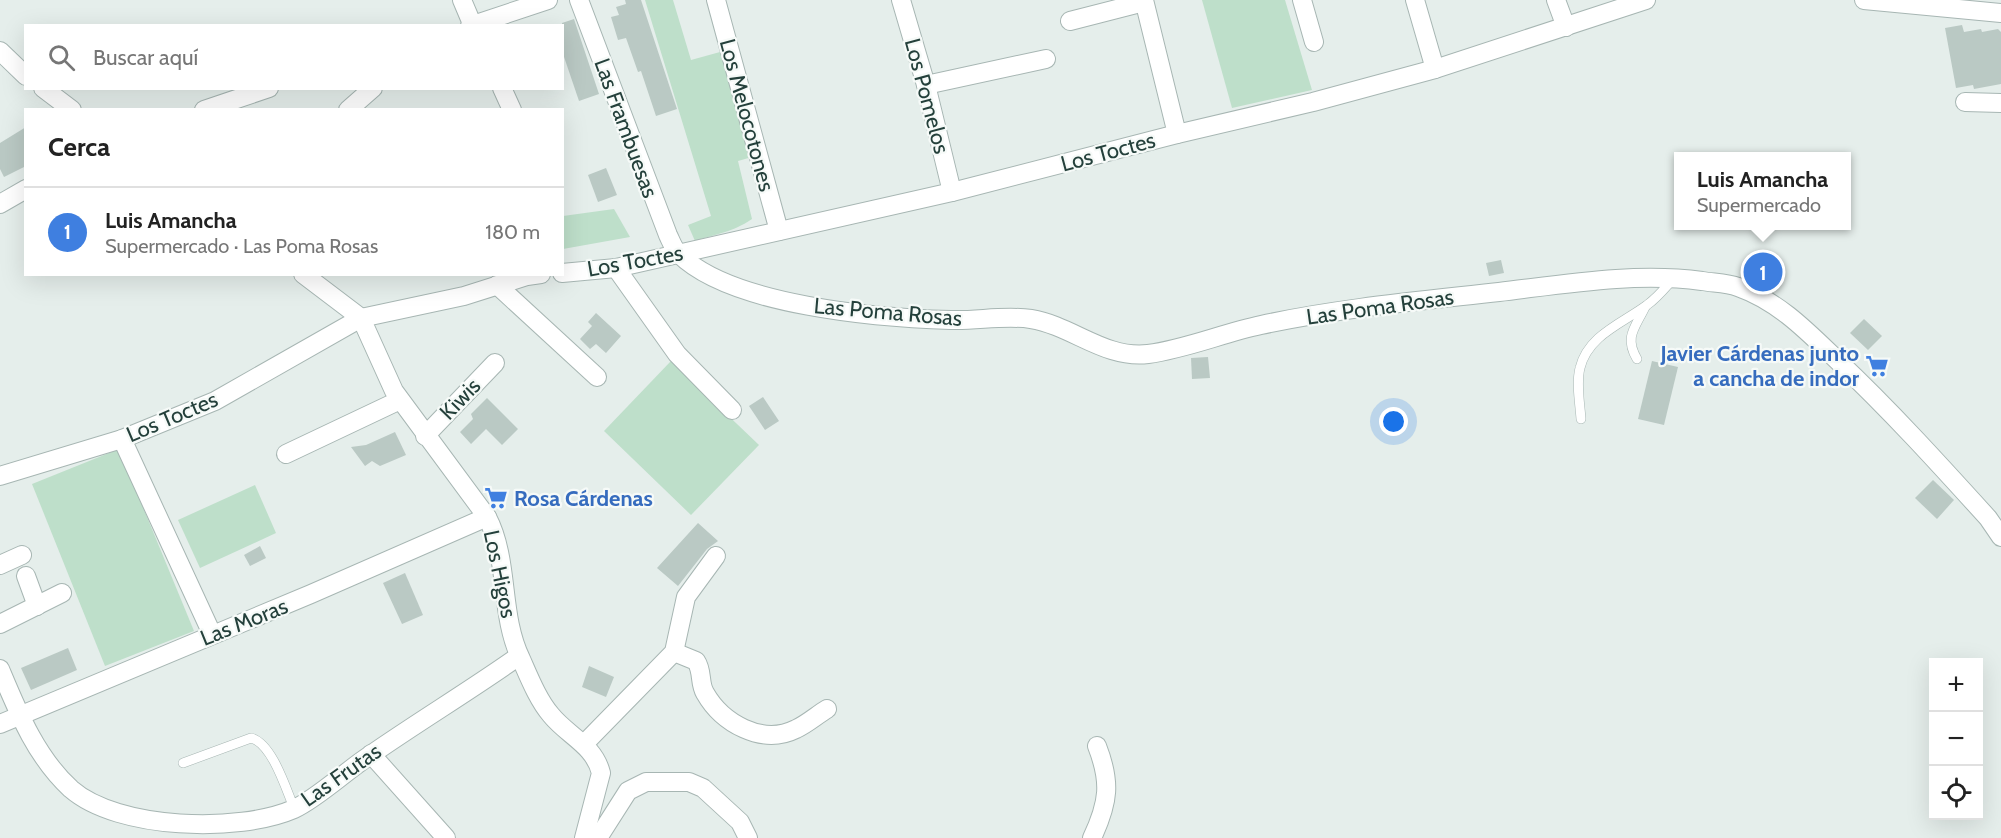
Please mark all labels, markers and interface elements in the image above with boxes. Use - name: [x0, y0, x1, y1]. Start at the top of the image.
- search box: [24, 24, 564, 90]
- street label: Los Pomelos: [899, 35, 955, 157]
- street label: Los Melocotones: [714, 36, 780, 194]
- icon: search: [45, 41, 78, 74]
- text: Buscar aquí: [93, 44, 198, 71]
- street label: Las Frambuesas: [588, 55, 664, 201]
- street label: Los Toctes: [1058, 126, 1158, 178]
- text: Cerca: [48, 131, 110, 163]
- popup: [1674, 152, 1851, 230]
- text: Luis Amancha: [1697, 166, 1828, 193]
- text: Supermercado: [1697, 193, 1821, 217]
- text: Luis Amancha: [105, 207, 237, 234]
- text: 1: [64, 220, 71, 244]
- text: 180 m: [485, 220, 540, 244]
- text: Supermercado · Las Poma Rosas: [105, 234, 378, 258]
- street label: Los Toctes: [585, 239, 685, 283]
- pin: 1: [1744, 250, 1782, 294]
- street label: Las Poma Rosas: [1305, 283, 1455, 331]
- street label: Las Poma Rosas: [813, 292, 963, 332]
- place label: Javier Cárdenas junto a cancha de indor: [1660, 340, 1860, 392]
- supermarket icon: Javier Cárdenas junto a cancha de indor: [1864, 353, 1890, 379]
- street label: Kiwis: [434, 373, 486, 425]
- street label: Los Toctes: [122, 386, 222, 448]
- your location: [1379, 407, 1408, 436]
- supermarket icon: Rosa Cárdenas: [483, 485, 509, 511]
- place label: Rosa Cárdenas: [514, 485, 653, 512]
- street label: Los Higos: [478, 528, 522, 620]
- street label: Las Moras: [196, 592, 292, 652]
- map controls: [1929, 658, 1983, 820]
- button: +: [1929, 658, 1983, 712]
- button: −: [1929, 712, 1983, 766]
- street label: Las Frutas: [296, 738, 386, 812]
- button: locate: [1929, 766, 1983, 820]

